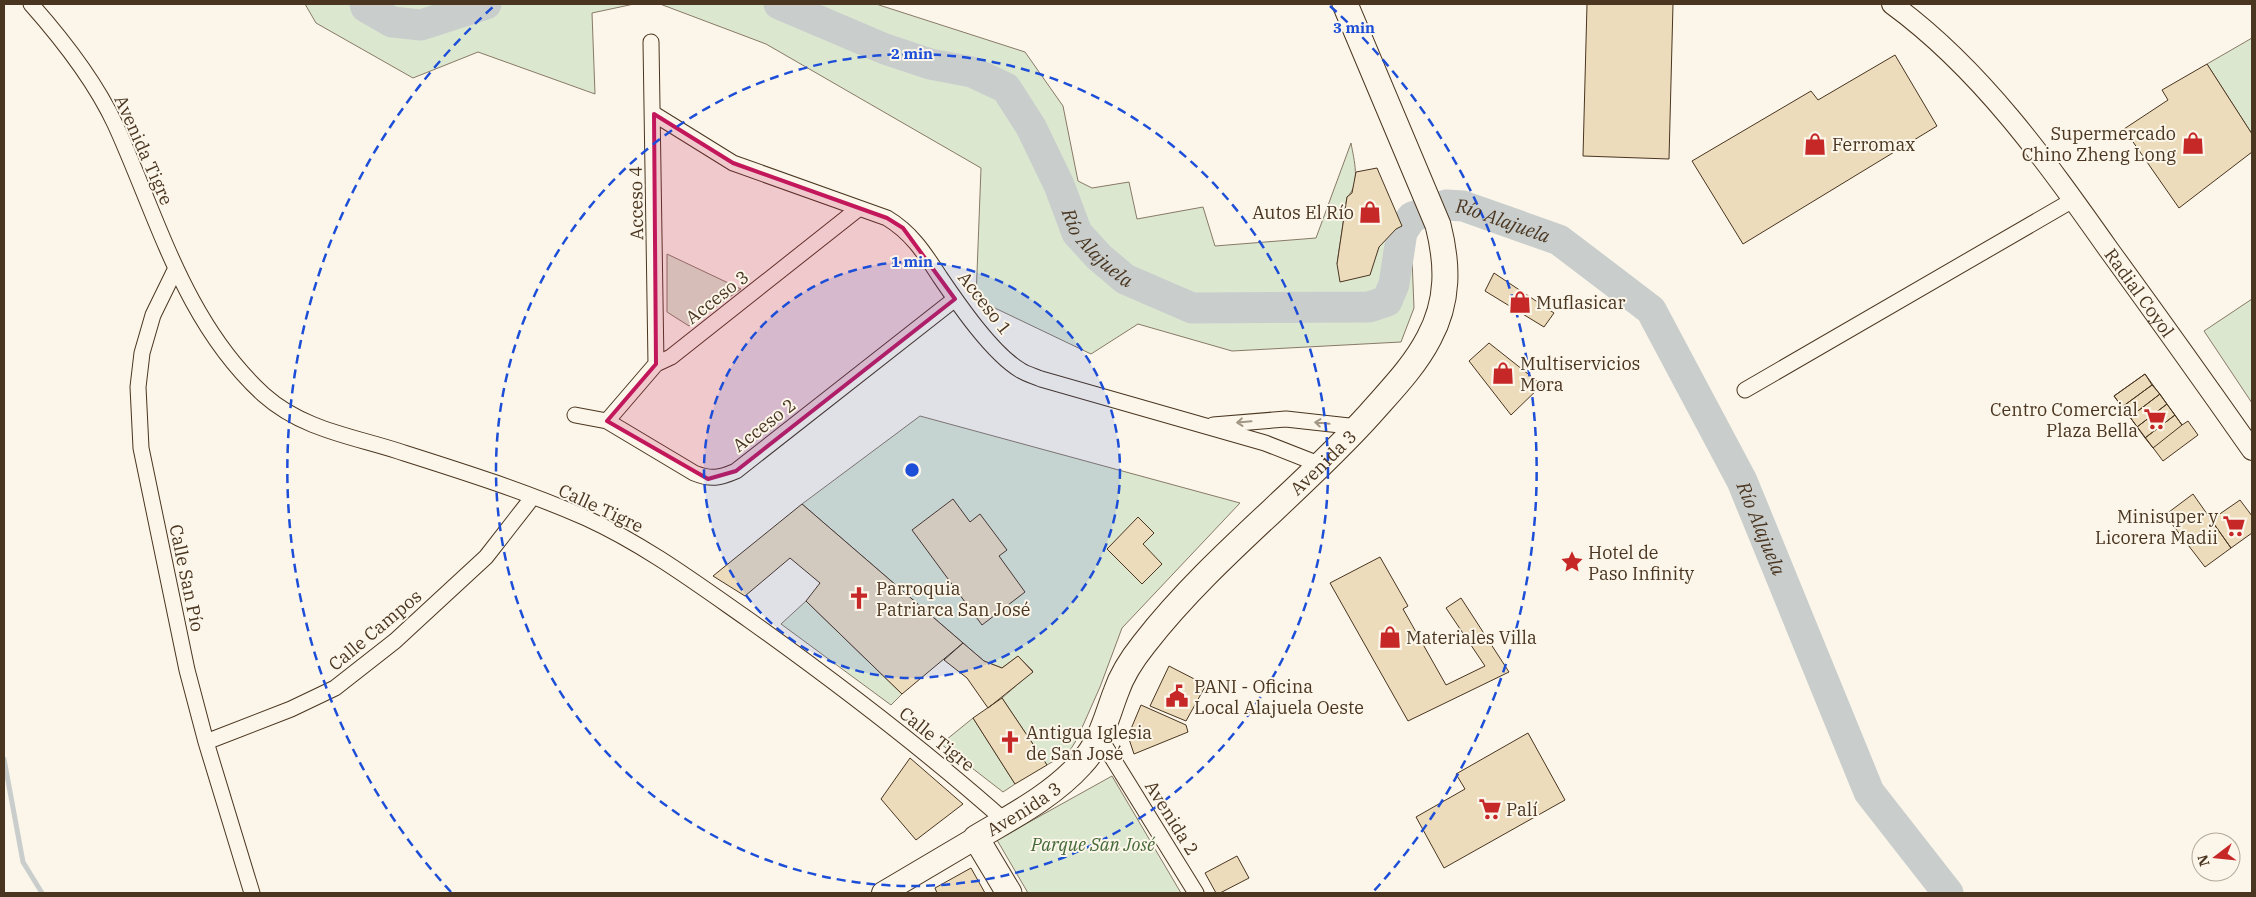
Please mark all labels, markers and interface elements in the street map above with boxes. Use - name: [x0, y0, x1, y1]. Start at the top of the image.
- text: 3 min: [1333, 18, 1375, 37]
- text: 2 min: [891, 44, 933, 63]
- street label: Avenida Tigre: [110, 91, 178, 209]
- place label: Supermercado Chino Zheng Long: [2022, 122, 2176, 166]
- shop icon: Supermercado Chino Zheng Long: [2180, 130, 2206, 156]
- shop icon: Ferromax: [1802, 131, 1828, 157]
- place label: Ferromax: [1832, 133, 1915, 156]
- street label: Acceso 4: [624, 166, 648, 240]
- water label: Río Alajuela: [1454, 194, 1554, 248]
- shop icon: Autos El Río: [1357, 199, 1383, 225]
- place label: Autos El Río: [1252, 201, 1354, 224]
- water label: Río Alajuela: [1057, 204, 1137, 293]
- street label: Radial Coyol: [2100, 243, 2180, 342]
- text: 1 min: [891, 252, 933, 271]
- street label: Acceso 3: [681, 265, 753, 329]
- street label: Acceso 1: [953, 267, 1017, 339]
- shop icon: Muflasicar: [1507, 289, 1533, 315]
- place label: Muflasicar: [1536, 291, 1626, 314]
- place label: Multiservicios Mora: [1520, 352, 1640, 396]
- shop icon: Multiservicios Mora: [1490, 360, 1516, 386]
- street label: Acceso 2: [728, 393, 800, 457]
- place label: Centro Comercial Plaza Bella: [1990, 398, 2138, 442]
- supermarket icon: Centro Comercial Plaza Bella: [2142, 406, 2168, 432]
- one-way arrow: [1236, 418, 1252, 427]
- one-way arrow: [1314, 418, 1330, 428]
- street label: Avenida 3: [1285, 425, 1361, 500]
- centre of rings: [903, 461, 921, 479]
- water label: Río Alajuela: [1731, 477, 1791, 579]
- street label: Calle Tigre: [555, 478, 647, 538]
- place label: Minisuper y Licorera Madii: [2095, 505, 2218, 549]
- supermarket icon: Minisuper y Licorera Madii: [2221, 513, 2247, 539]
- street label: Calle San Pío: [164, 522, 210, 634]
- place label: Hotel de Paso Infinity: [1588, 541, 1695, 585]
- place icon: Hotel de Paso Infinity: [1559, 549, 1585, 575]
- place label: Parroquia Patriarca San José: [876, 577, 1030, 621]
- street label: Calle Campos: [324, 584, 426, 676]
- church icon: Parroquia Patriarca San José: [846, 585, 872, 611]
- shop icon: Materiales Villa: [1377, 624, 1403, 650]
- place label: Materiales Villa: [1406, 626, 1537, 649]
- place label: PANI - Oficina Local Alajuela Oeste: [1194, 675, 1364, 719]
- public building icon: PANI - Oficina Local Alajuela Oeste: [1164, 683, 1190, 709]
- street label: Calle Tigre: [894, 701, 980, 777]
- place label: Antigua Iglesia de San José: [1026, 721, 1152, 765]
- church icon: Antigua Iglesia de San José: [997, 729, 1023, 755]
- street label: Avenida 3: [982, 776, 1065, 841]
- street label: Avenida 2: [1140, 776, 1204, 860]
- supermarket icon: Palí: [1477, 796, 1503, 822]
- place label: Palí: [1506, 798, 1538, 821]
- north arrow: [2191, 832, 2241, 882]
- park label: Parque San José: [1030, 833, 1156, 856]
- text: N: [2193, 853, 2214, 868]

